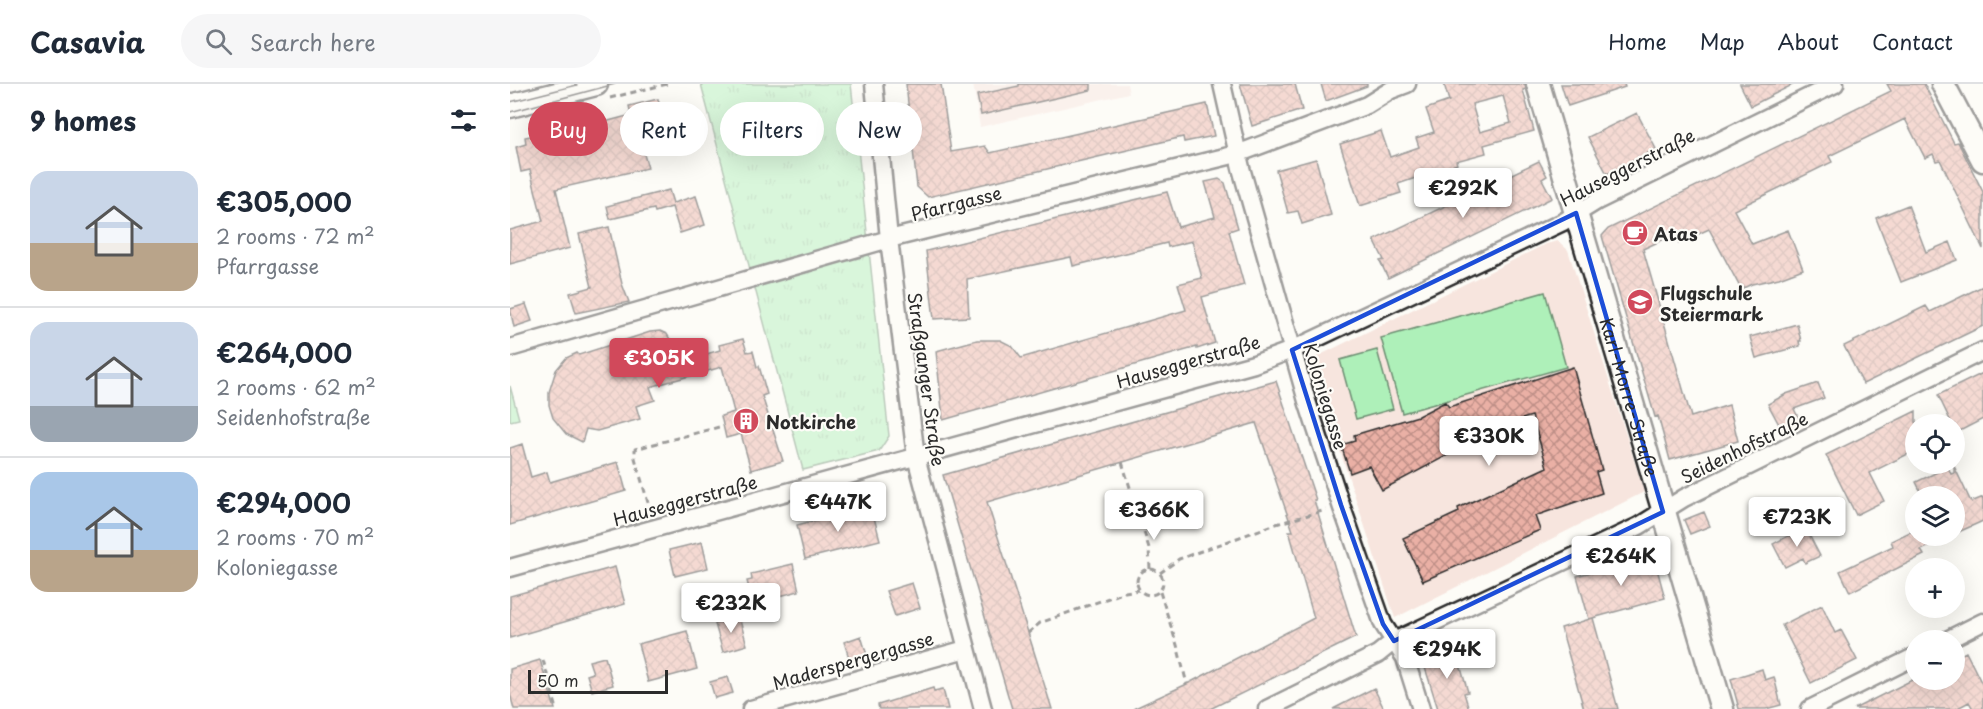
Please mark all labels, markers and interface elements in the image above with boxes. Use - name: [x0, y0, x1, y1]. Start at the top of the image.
- search box: [181, 14, 601, 68]
- text: Casavia: [30, 20, 145, 63]
- icon: search: [202, 25, 235, 58]
- text: Search here: [250, 25, 376, 58]
- text: Home: [1608, 25, 1667, 57]
- text: Map: [1700, 25, 1745, 57]
- text: About: [1778, 25, 1839, 57]
- text: Contact: [1872, 25, 1953, 57]
- text: 9 homes: [30, 101, 136, 140]
- chip: Buy: [528, 102, 608, 156]
- chip: Rent: [620, 102, 708, 156]
- chip: Filters: [720, 102, 824, 156]
- chip: New: [836, 102, 922, 156]
- icon: filters: [447, 104, 480, 137]
- street label: Hauseggerstraße: [1555, 121, 1699, 213]
- pin: €292K: [1421, 168, 1505, 219]
- text: €292K: [1428, 172, 1498, 202]
- street label: Pfarrgasse: [908, 179, 1004, 227]
- text: €305,000: [216, 182, 352, 221]
- icon: home: [78, 195, 150, 267]
- cafe icon: Atas: [1620, 218, 1650, 248]
- place label: Atas: [1654, 220, 1698, 247]
- text: 2 rooms · 72 m²: [216, 221, 375, 251]
- text: Pfarrgasse: [216, 251, 319, 281]
- place label: Flugschule Steiermark: [1660, 279, 1763, 327]
- school or university icon: Flugschule Steiermark: [1625, 287, 1655, 317]
- street label: Straßganger Straße: [901, 290, 953, 468]
- street label: Karl-Morre-Straße: [1594, 314, 1666, 479]
- street label: Hauseggerstraße: [1113, 328, 1263, 394]
- text: €264,000: [216, 333, 352, 372]
- pin: €305K: [617, 338, 701, 389]
- street label: Koloniegasse: [1297, 339, 1355, 453]
- text: €305K: [623, 342, 695, 372]
- icon: home: [78, 346, 150, 418]
- text: 2 rooms · 62 m²: [216, 372, 376, 402]
- text: Seidenhofstraße: [216, 402, 370, 432]
- street label: Seidenhofstraße: [1676, 404, 1812, 490]
- building icon: Notkirche: [731, 406, 761, 436]
- place label: Notkirche: [766, 408, 856, 435]
- map controls: [1905, 414, 1965, 690]
- button: locate: [1905, 414, 1965, 474]
- pin: €330K: [1447, 416, 1531, 467]
- text: €330K: [1453, 420, 1525, 450]
- street label: Hauseggerstraße: [610, 468, 760, 532]
- pin: €447K: [796, 482, 880, 533]
- text: €294,000: [216, 483, 351, 522]
- text: €447K: [804, 486, 872, 516]
- button: layers: [1905, 486, 1965, 546]
- pin: €366K: [1112, 490, 1196, 541]
- text: €366K: [1118, 494, 1190, 524]
- icon: home: [78, 496, 150, 568]
- pin: €723K: [1755, 497, 1839, 548]
- text: €723K: [1763, 501, 1831, 531]
- text: 2 rooms · 70 m²: [216, 522, 374, 552]
- pin: €264K: [1579, 536, 1663, 587]
- text: €264K: [1586, 540, 1656, 570]
- text: Koloniegasse: [216, 552, 338, 582]
- button: +: [1905, 558, 1965, 618]
- pin: €232K: [689, 583, 773, 634]
- text: €232K: [695, 587, 767, 617]
- street label: Maderspergergasse: [769, 624, 937, 696]
- pin: €294K: [1405, 629, 1489, 680]
- button: −: [1905, 630, 1965, 690]
- text: €294K: [1413, 633, 1481, 663]
- scale bar: [528, 667, 668, 694]
- text: 50 m: [537, 668, 578, 692]

